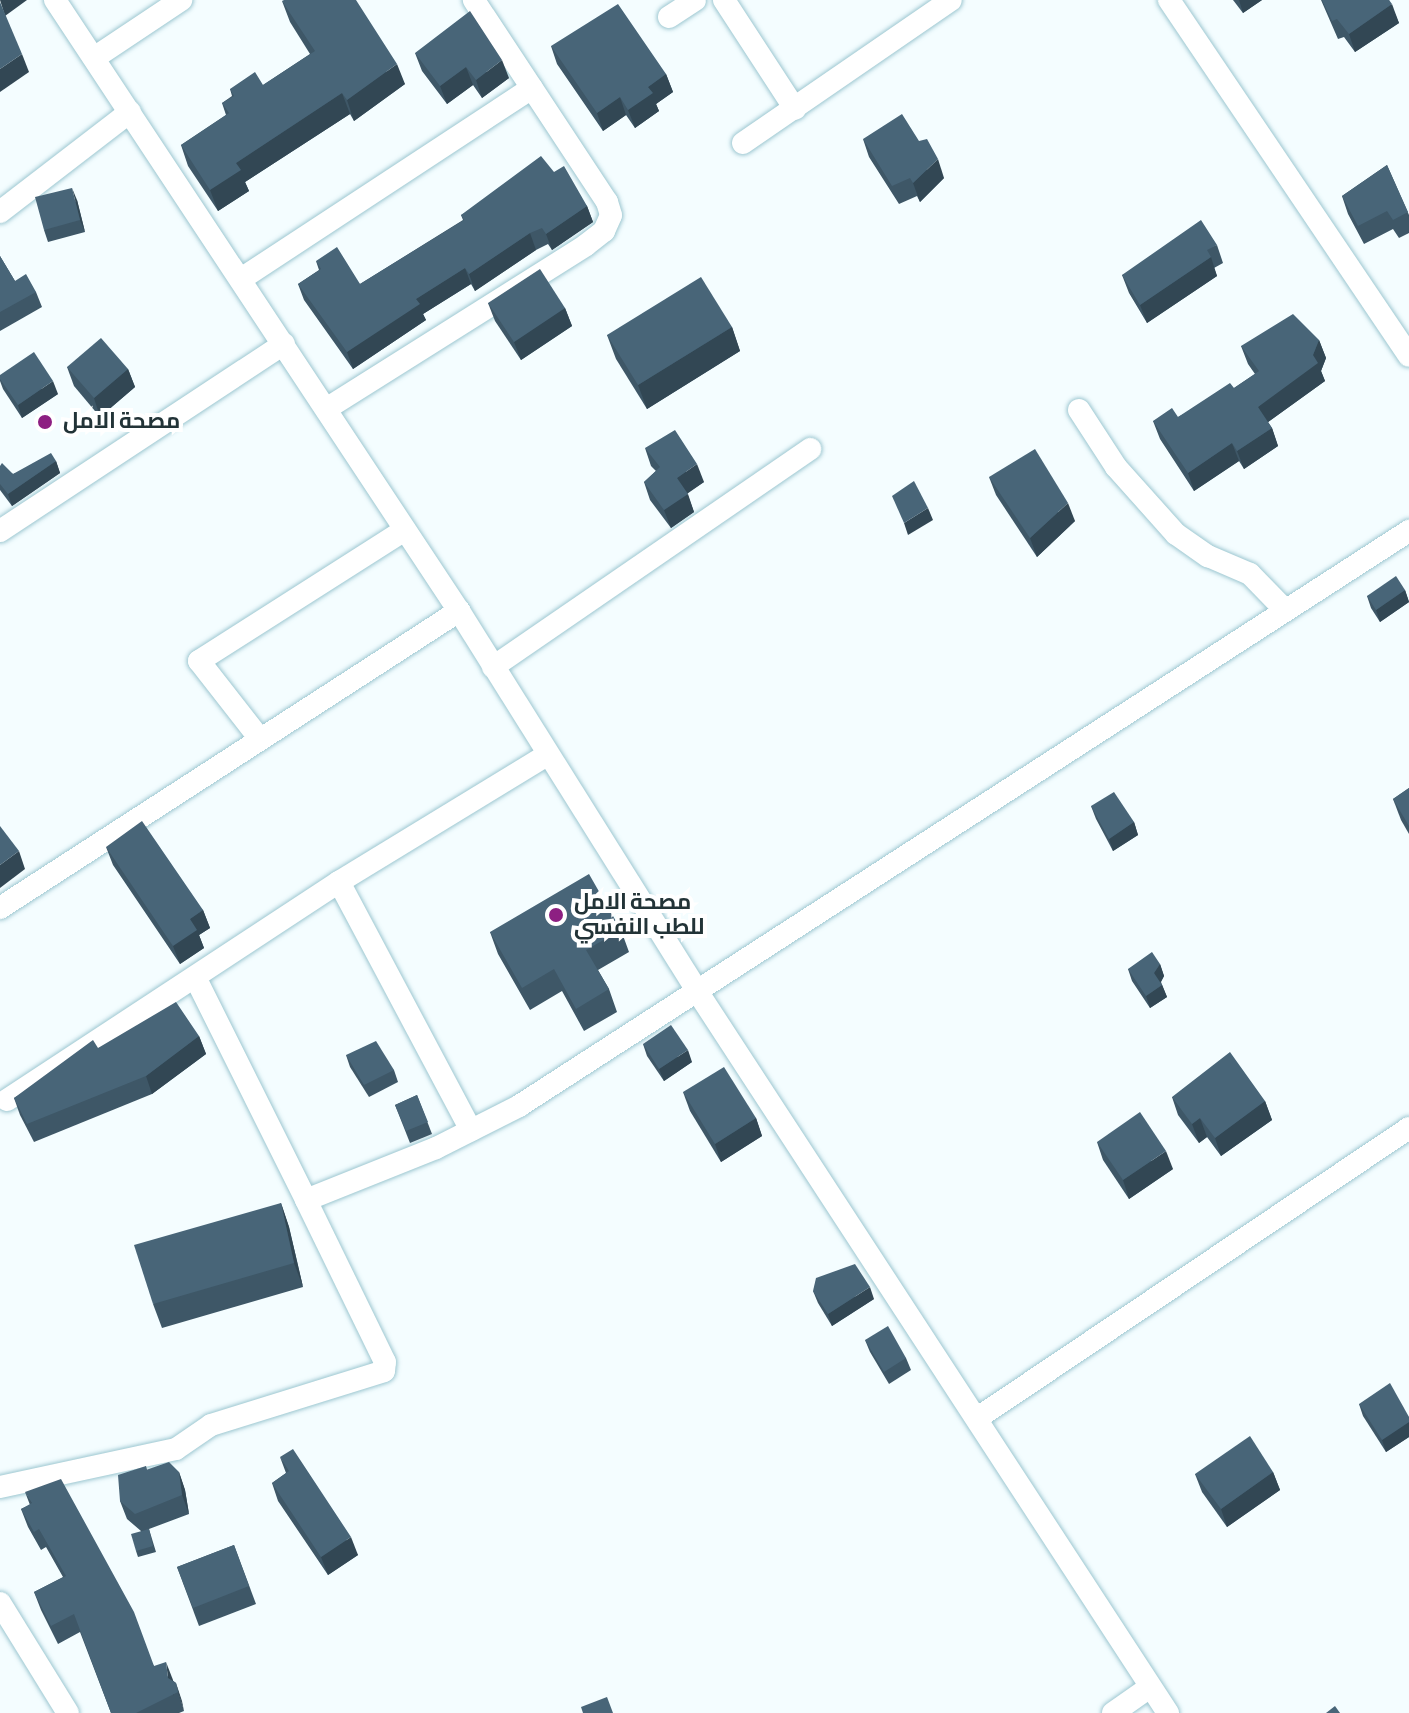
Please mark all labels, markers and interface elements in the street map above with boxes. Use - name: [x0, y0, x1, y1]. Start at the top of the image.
- place label: مصحة الامل: [63, 409, 180, 435]
- marker: مصحة الامل: [34, 411, 56, 433]
- place label: مصحة الامل للطب النفسي: [574, 889, 705, 940]
- marker: مصحة الامل للطب النفسي: [545, 904, 567, 926]

